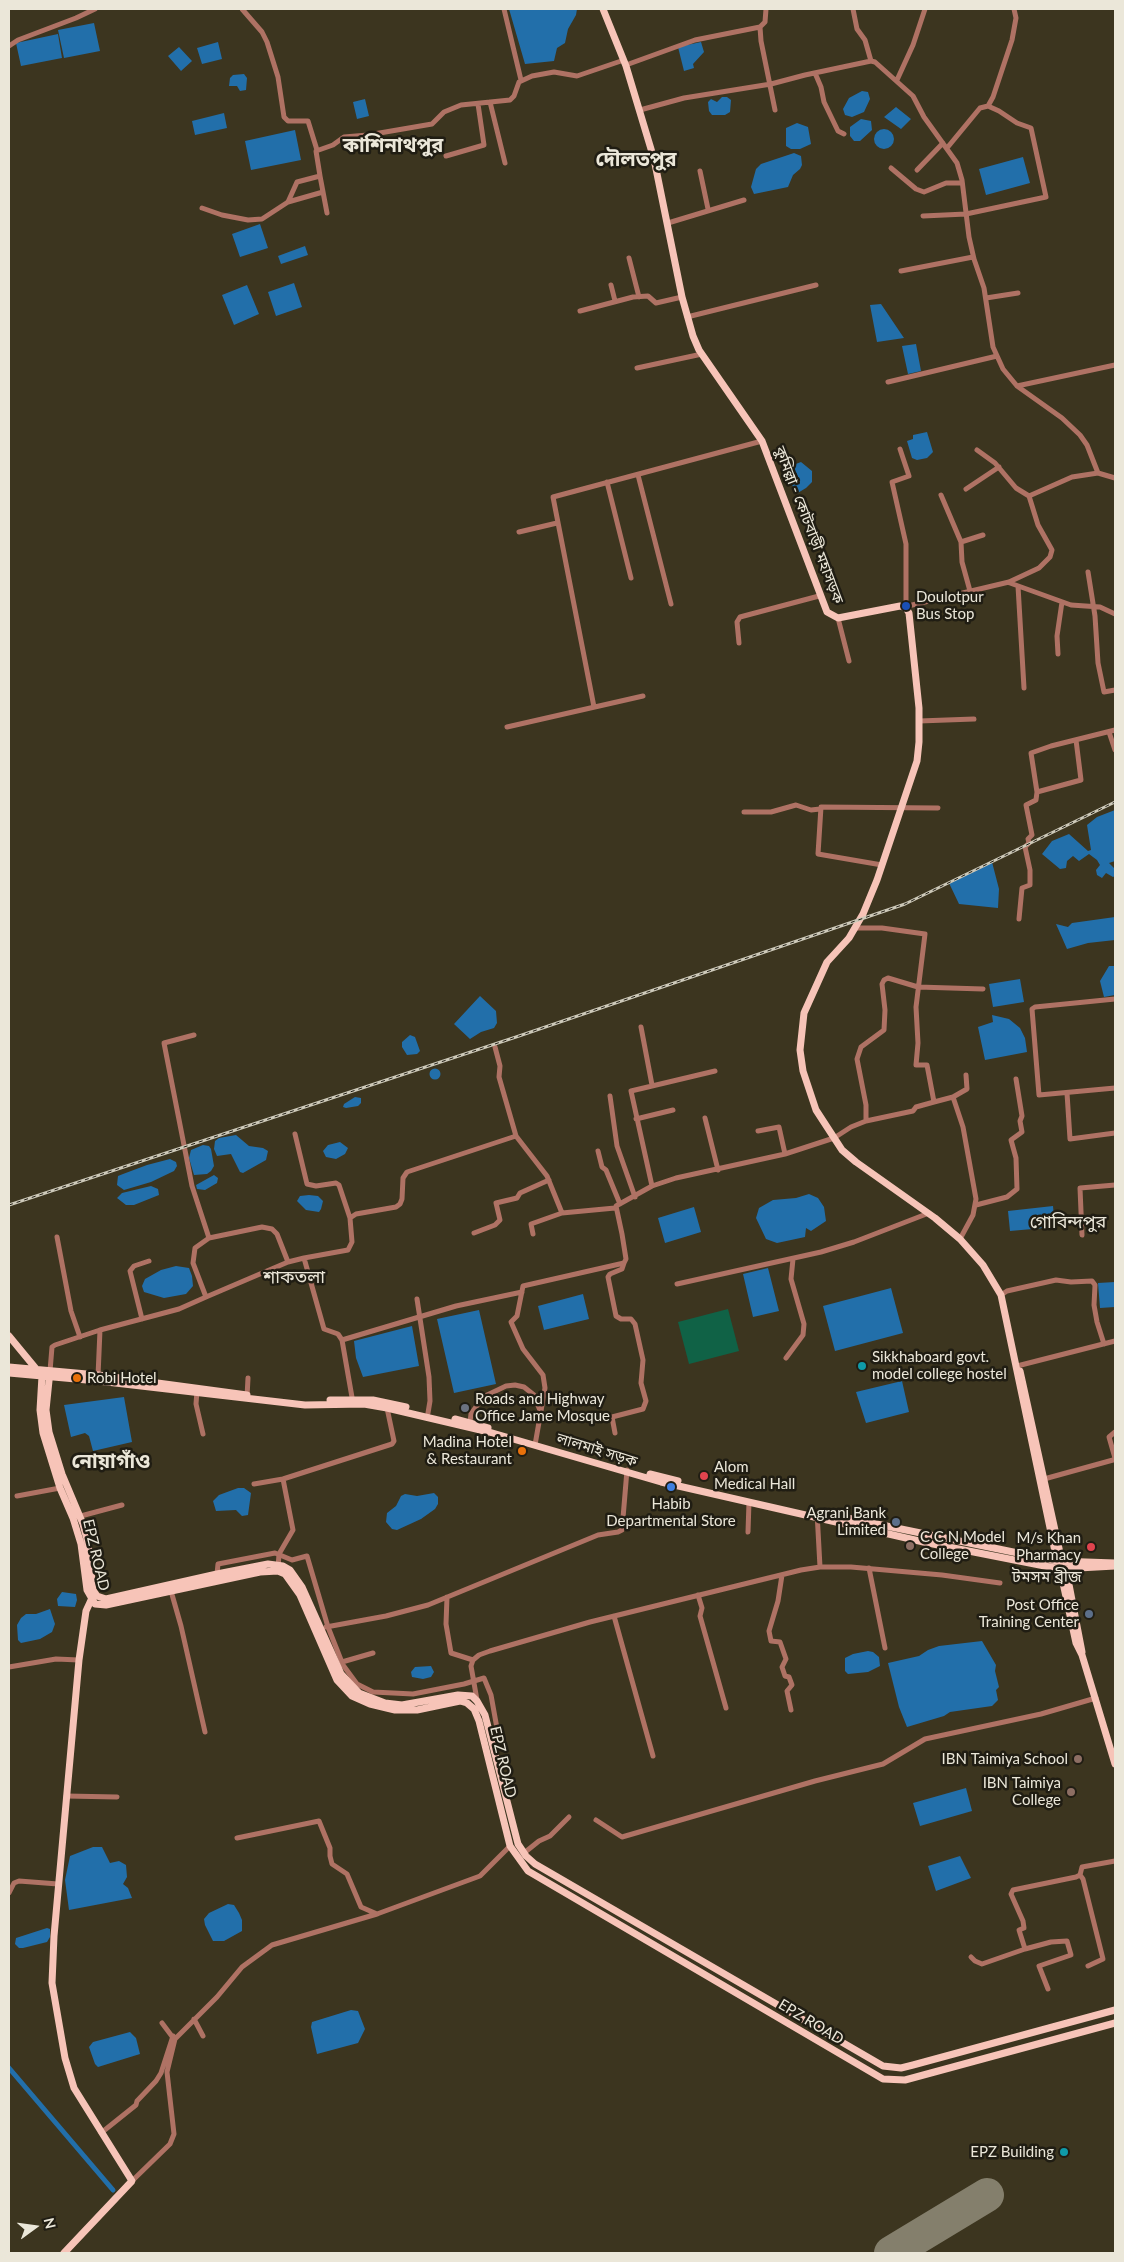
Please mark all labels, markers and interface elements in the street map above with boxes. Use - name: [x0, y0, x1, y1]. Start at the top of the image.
- district label: কাশিনাথপুর: [343, 134, 443, 158]
- district label: দৌলতপুর: [595, 148, 677, 172]
- street label: কুমিল্লা - কোটবাড়ী মহাসড়ক: [771, 444, 847, 606]
- place label: Doulotpur Bus Stop: [916, 588, 984, 623]
- marker: Doulotpur Bus Stop: [900, 600, 912, 612]
- district label: গোবিন্দপুর: [1030, 1211, 1106, 1233]
- district label: শাকতলা: [263, 1266, 325, 1288]
- place label: Sikkhaboard govt. model college hostel: [872, 1348, 1007, 1383]
- marker: Sikkhaboard govt. model college hostel: [856, 1360, 868, 1372]
- place label: Robi Hotel: [87, 1369, 157, 1387]
- marker: Robi Hotel: [71, 1372, 83, 1384]
- place label: Roads and Highway Office Jame Mosque: [475, 1390, 610, 1425]
- marker: Roads and Highway Office Jame Mosque: [459, 1402, 471, 1414]
- street label: লালমাই সড়ক: [555, 1429, 639, 1471]
- place label: Madina Hotel & Restaurant: [423, 1433, 512, 1468]
- marker: Madina Hotel & Restaurant: [516, 1445, 528, 1457]
- district label: নোয়াগাঁও: [72, 1450, 150, 1474]
- place label: Alom Medical Hall: [714, 1458, 795, 1493]
- marker: Alom Medical Hall: [698, 1470, 710, 1482]
- marker: Habib Departmental Store: [665, 1481, 677, 1493]
- place label: Habib Departmental Store: [606, 1495, 736, 1530]
- place label: Agrani Bank Limited: [806, 1504, 886, 1539]
- marker: Agrani Bank Limited: [890, 1516, 902, 1528]
- street label: EPZ ROAD: [79, 1517, 113, 1593]
- place label: C C N Model College: [920, 1528, 1005, 1563]
- place label: M/s Khan Pharmacy: [1016, 1529, 1081, 1564]
- marker: C C N Model College: [904, 1540, 916, 1552]
- marker: M/s Khan Pharmacy: [1085, 1541, 1097, 1553]
- district label: টমসম ব্রীজ: [1012, 1567, 1082, 1587]
- place label: Post Office Training Center: [979, 1596, 1079, 1631]
- marker: Post Office Training Center: [1083, 1608, 1095, 1620]
- street label: EPZ ROAD: [486, 1724, 520, 1800]
- place label: IBN Taimiya School: [942, 1750, 1068, 1768]
- marker: IBN Taimiya School: [1072, 1753, 1084, 1765]
- place label: IBN Taimiya College: [983, 1774, 1061, 1809]
- marker: IBN Taimiya College: [1065, 1786, 1077, 1798]
- street label: EPZ ROAD: [775, 1995, 847, 2049]
- place label: EPZ Building: [970, 2143, 1054, 2161]
- marker: EPZ Building: [1058, 2146, 1070, 2158]
- north arrow: [10, 2202, 60, 2252]
- text: N: [40, 2216, 60, 2231]

